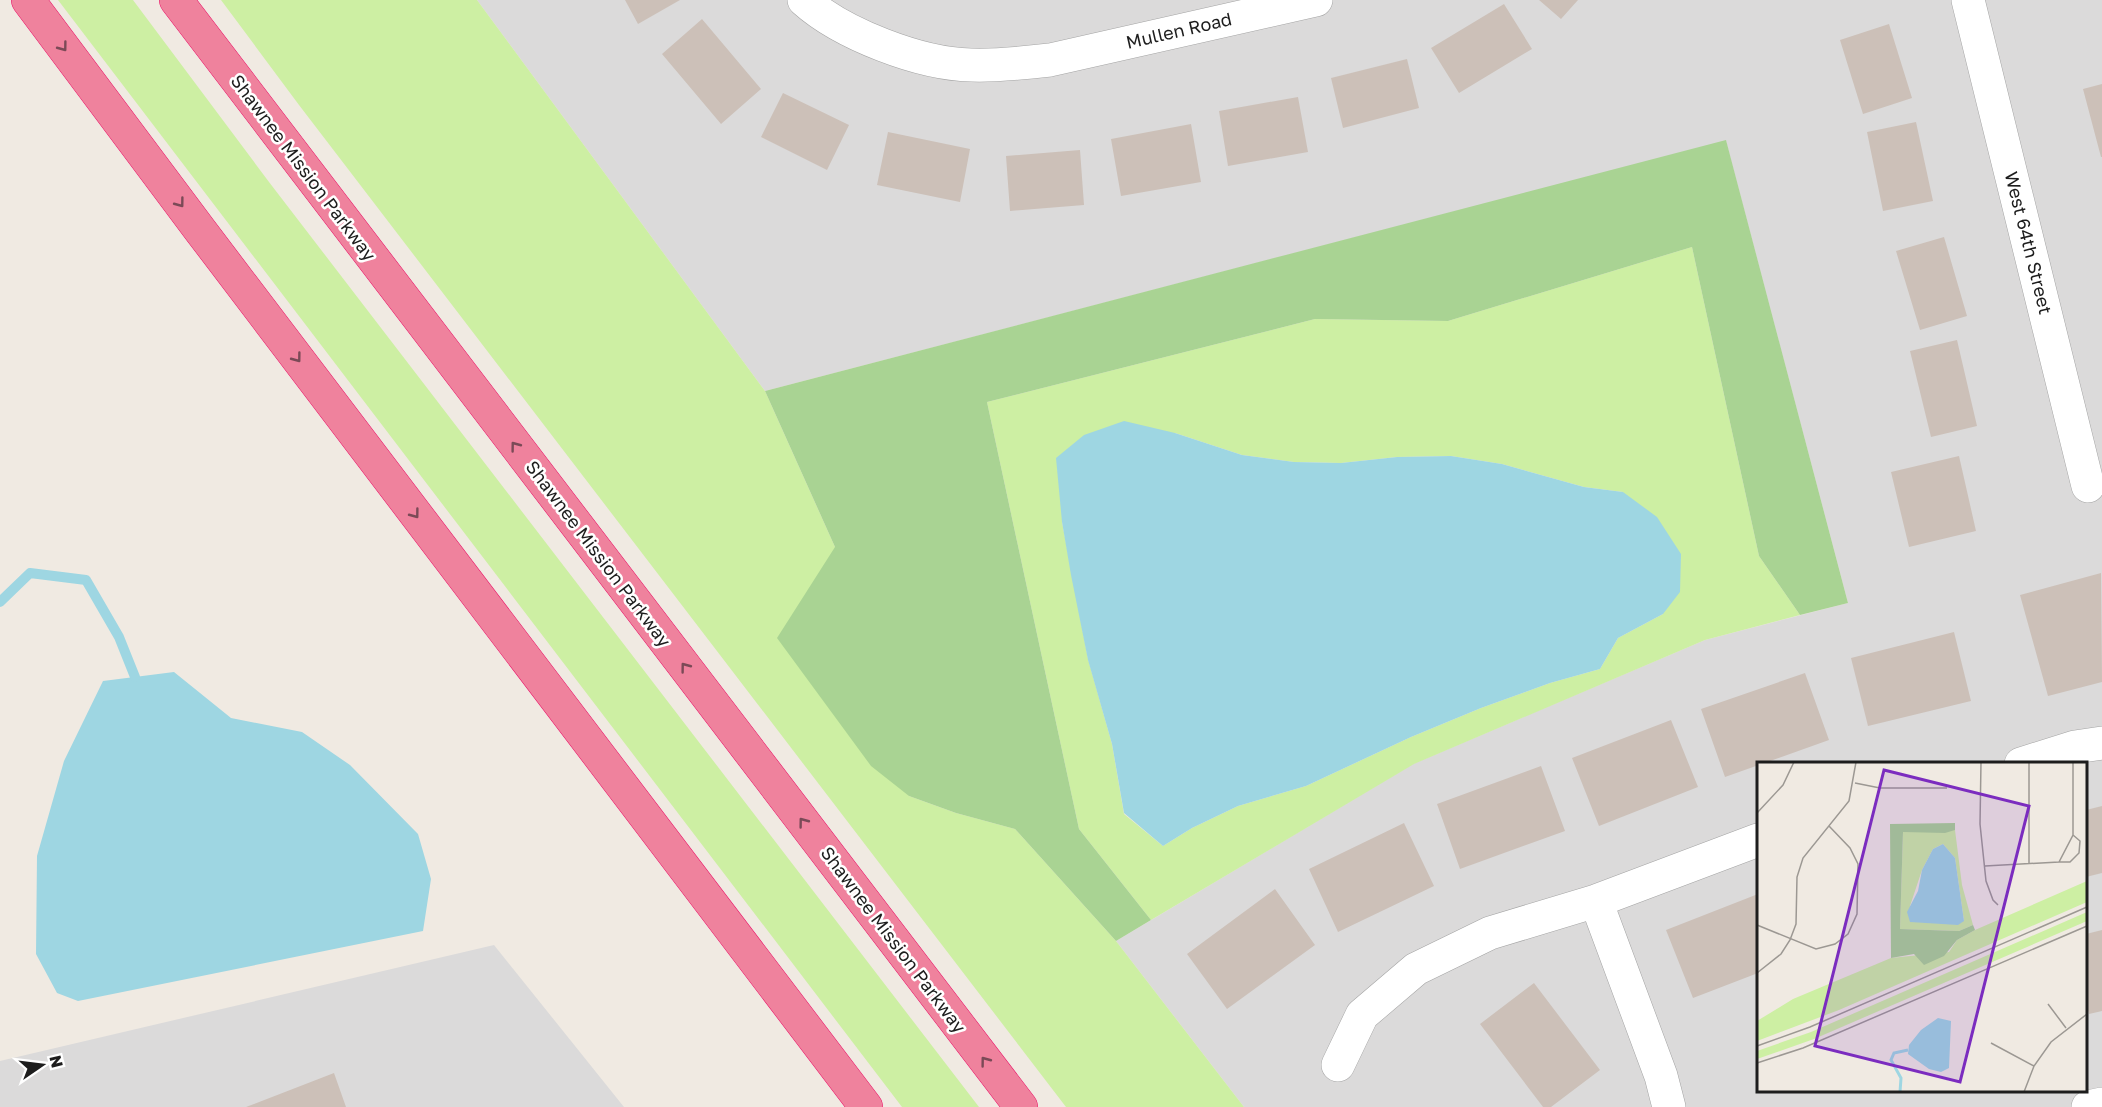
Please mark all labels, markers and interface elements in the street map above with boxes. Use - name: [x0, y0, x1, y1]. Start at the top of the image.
- street label: Mullen Road: [1124, 7, 1234, 53]
- one-way arrow: [55, 40, 66, 51]
- street label: Shawnee Mission Parkway: [227, 70, 381, 265]
- street label: West 64th Street: [2001, 169, 2057, 316]
- one-way arrow: [172, 196, 183, 207]
- one-way arrow: [290, 352, 301, 363]
- one-way arrow: [511, 442, 522, 453]
- street label: Shawnee Mission Parkway: [522, 456, 676, 651]
- one-way arrow: [408, 507, 419, 518]
- one-way arrow: [681, 663, 692, 674]
- inset map: [1757, 762, 2087, 1092]
- one-way arrow: [799, 818, 810, 829]
- street label: Shawnee Mission Parkway: [817, 842, 971, 1037]
- north arrow: [12, 1035, 72, 1095]
- text: N: [45, 1053, 68, 1070]
- one-way arrow: [982, 1056, 993, 1067]

